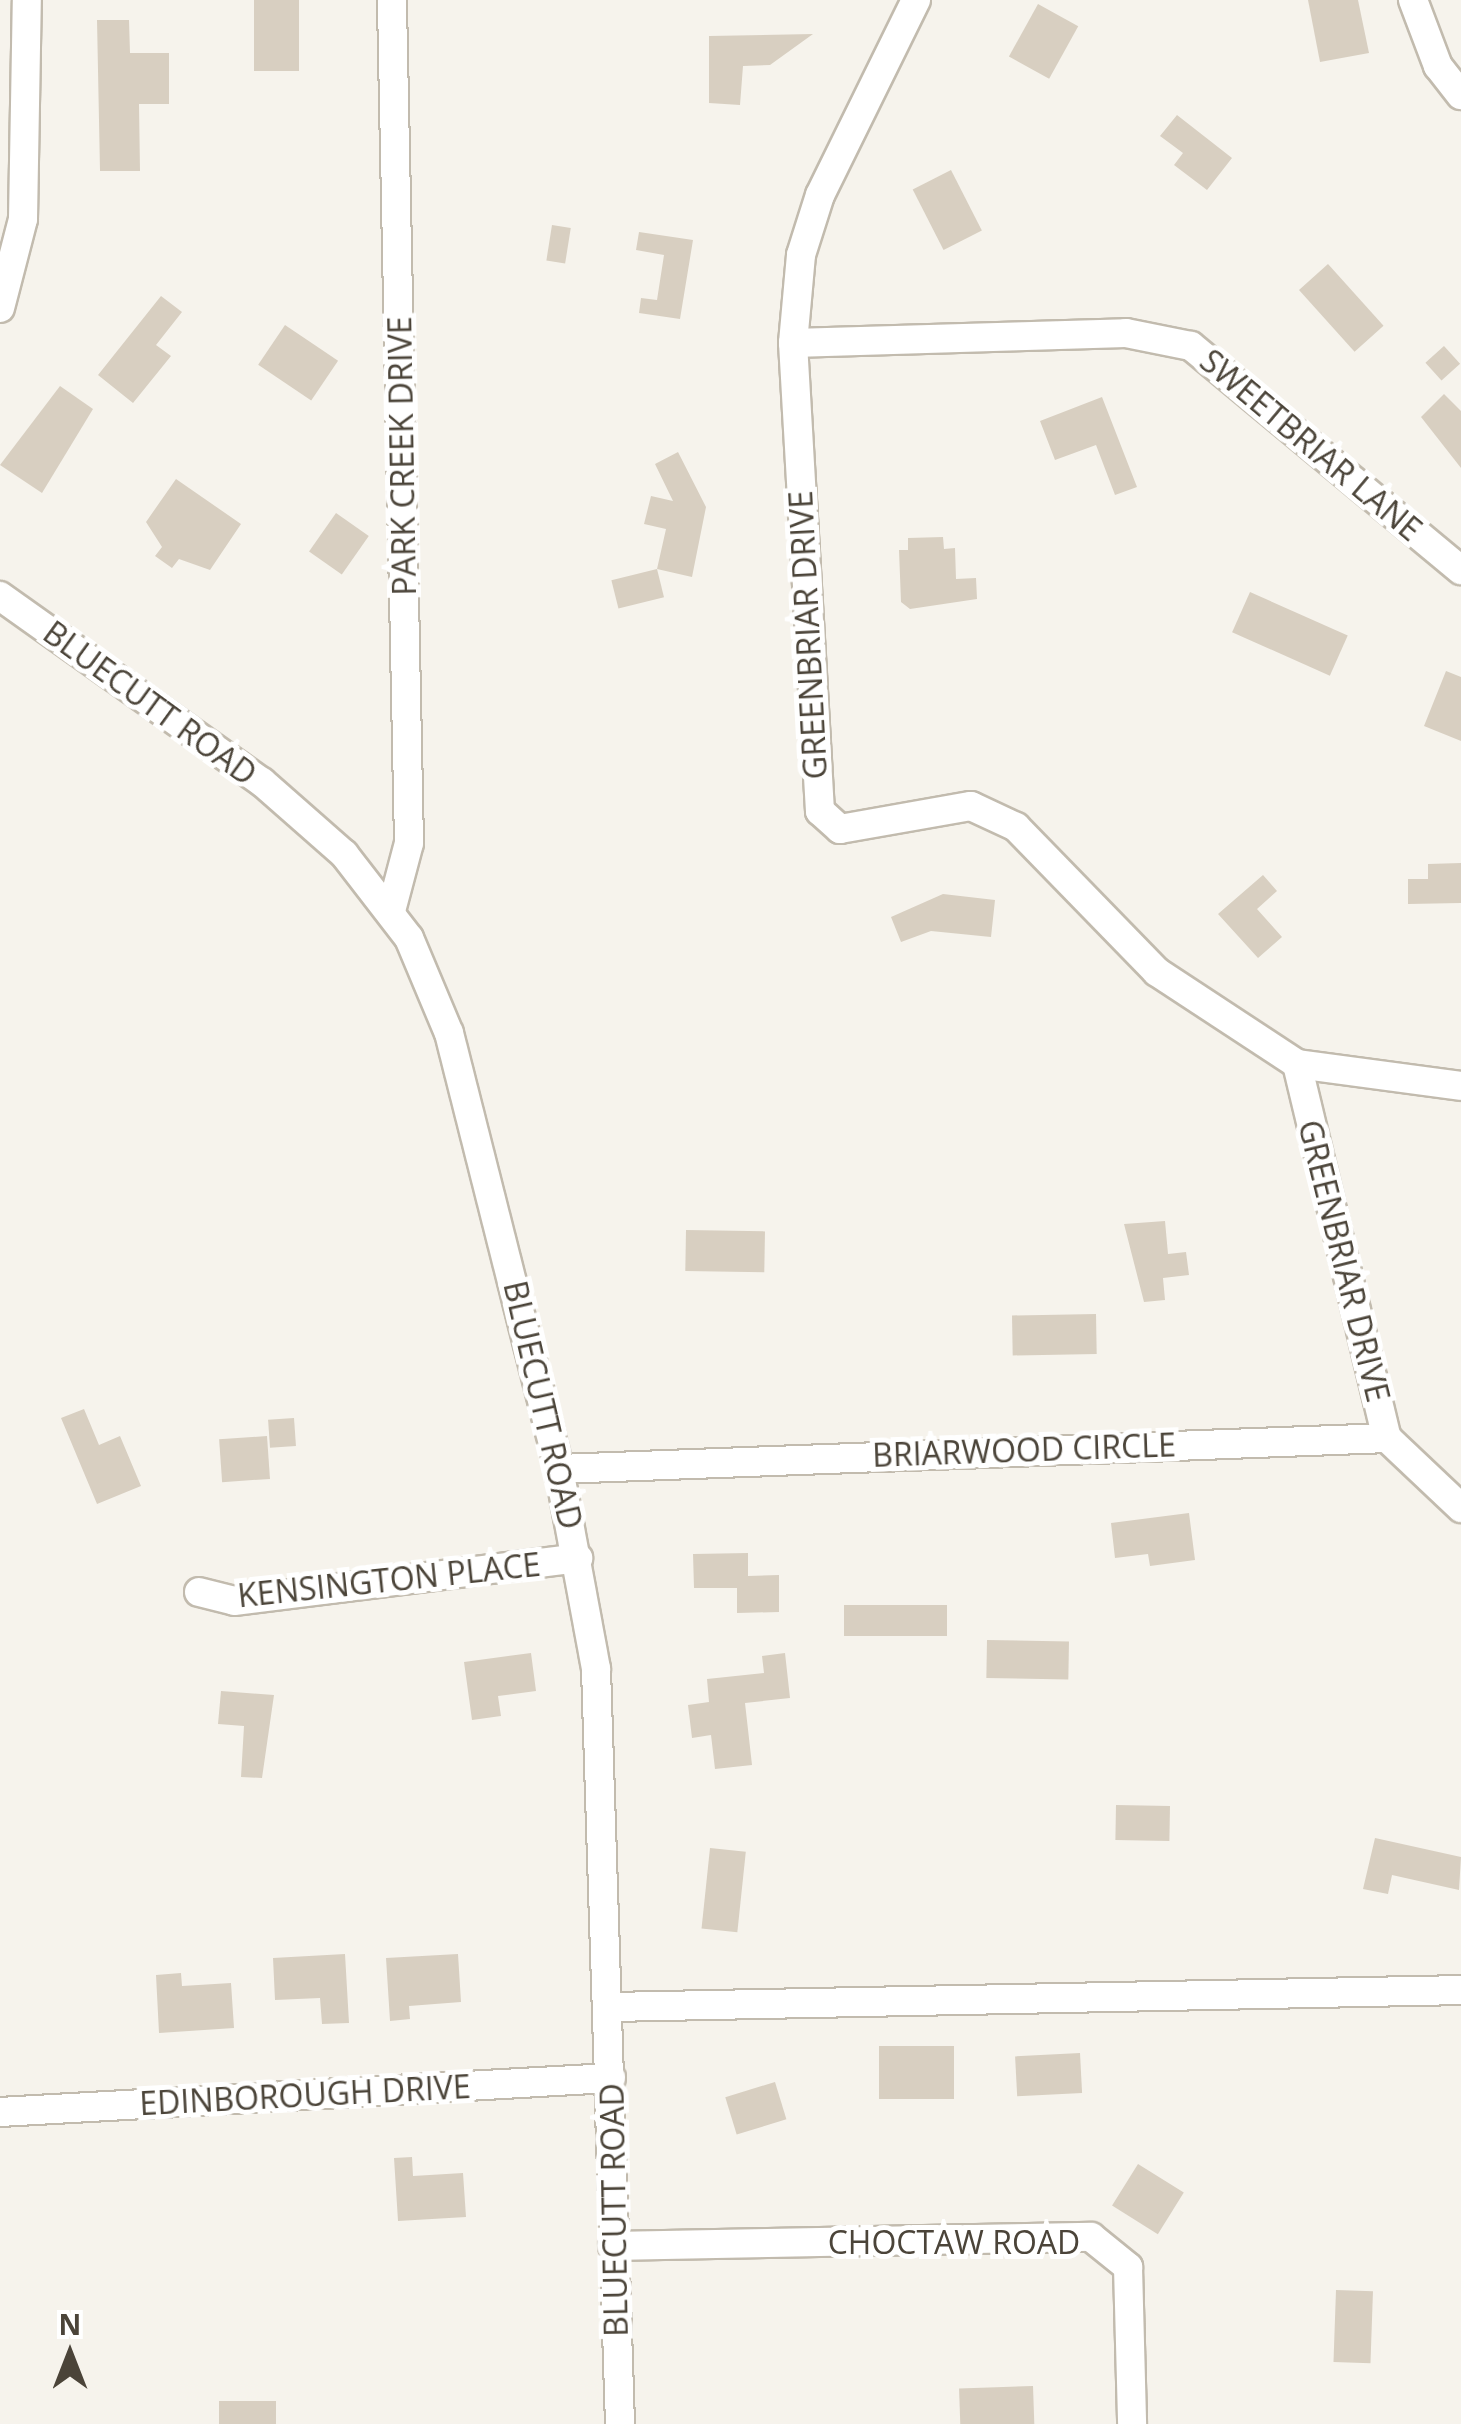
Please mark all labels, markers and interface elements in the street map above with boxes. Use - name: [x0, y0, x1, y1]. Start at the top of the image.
- street label: PARK CREEK DRIVE: [380, 316, 424, 596]
- street label: SWEETBRIAR LANE: [1193, 341, 1429, 549]
- street label: GREENBRIAR DRIVE: [781, 490, 835, 780]
- street label: BLUECUTT ROAD: [36, 613, 264, 793]
- street label: GREENBRIAR DRIVE: [1290, 1116, 1398, 1406]
- street label: BLUECUTT ROAD: [496, 1277, 590, 1533]
- street label: BRIARWOOD CIRCLE: [872, 1426, 1176, 1474]
- street label: KENSINGTON PLACE: [236, 1545, 542, 1615]
- street label: EDINBOROUGH DRIVE: [138, 2067, 472, 2123]
- street label: BLUECUTT ROAD: [593, 2083, 635, 2337]
- street label: CHOCTAW ROAD: [828, 2223, 1080, 2261]
- north arrow: [20, 2304, 120, 2404]
- text: N: [59, 2305, 81, 2343]

